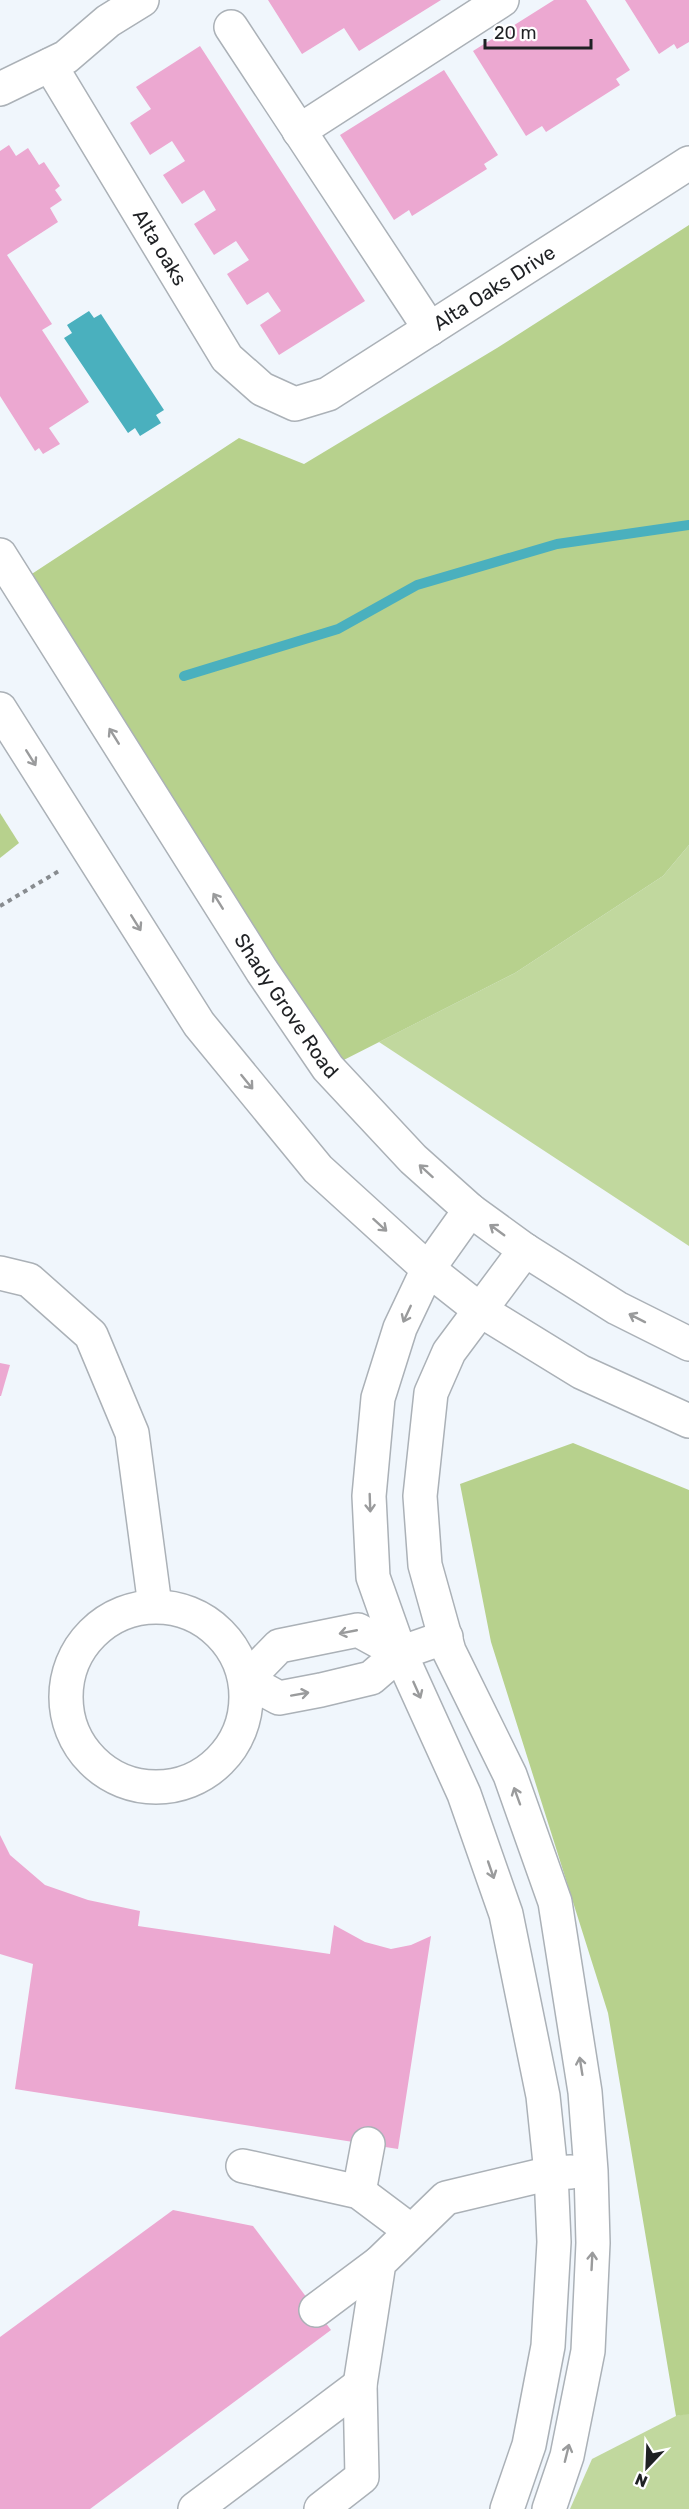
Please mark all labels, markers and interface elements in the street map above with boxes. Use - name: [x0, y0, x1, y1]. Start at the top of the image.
- scale bar: [485, 12, 592, 50]
- text: 20 m: [494, 22, 536, 44]
- street label: Alta oaks: [128, 205, 192, 290]
- street label: Alta Oaks Drive: [429, 240, 560, 336]
- one-way arrow: [108, 728, 120, 745]
- one-way arrow: [26, 749, 38, 766]
- one-way arrow: [212, 893, 224, 910]
- one-way arrow: [130, 914, 142, 931]
- street label: Shady Grove Road: [229, 929, 343, 1083]
- one-way arrow: [241, 1074, 254, 1090]
- one-way arrow: [419, 1164, 434, 1178]
- one-way arrow: [372, 1218, 387, 1232]
- one-way arrow: [490, 1224, 506, 1236]
- one-way arrow: [401, 1304, 413, 1322]
- one-way arrow: [628, 1311, 646, 1323]
- one-way arrow: [364, 1493, 375, 1513]
- one-way arrow: [339, 1627, 358, 1638]
- one-way arrow: [412, 1680, 423, 1698]
- one-way arrow: [289, 1688, 309, 1699]
- one-way arrow: [511, 1787, 522, 1806]
- one-way arrow: [486, 1860, 497, 1879]
- one-way arrow: [575, 2057, 586, 2077]
- one-way arrow: [587, 2251, 598, 2271]
- north arrow: [617, 2437, 677, 2497]
- one-way arrow: [562, 2444, 574, 2463]
- text: N: [632, 2469, 650, 2491]

